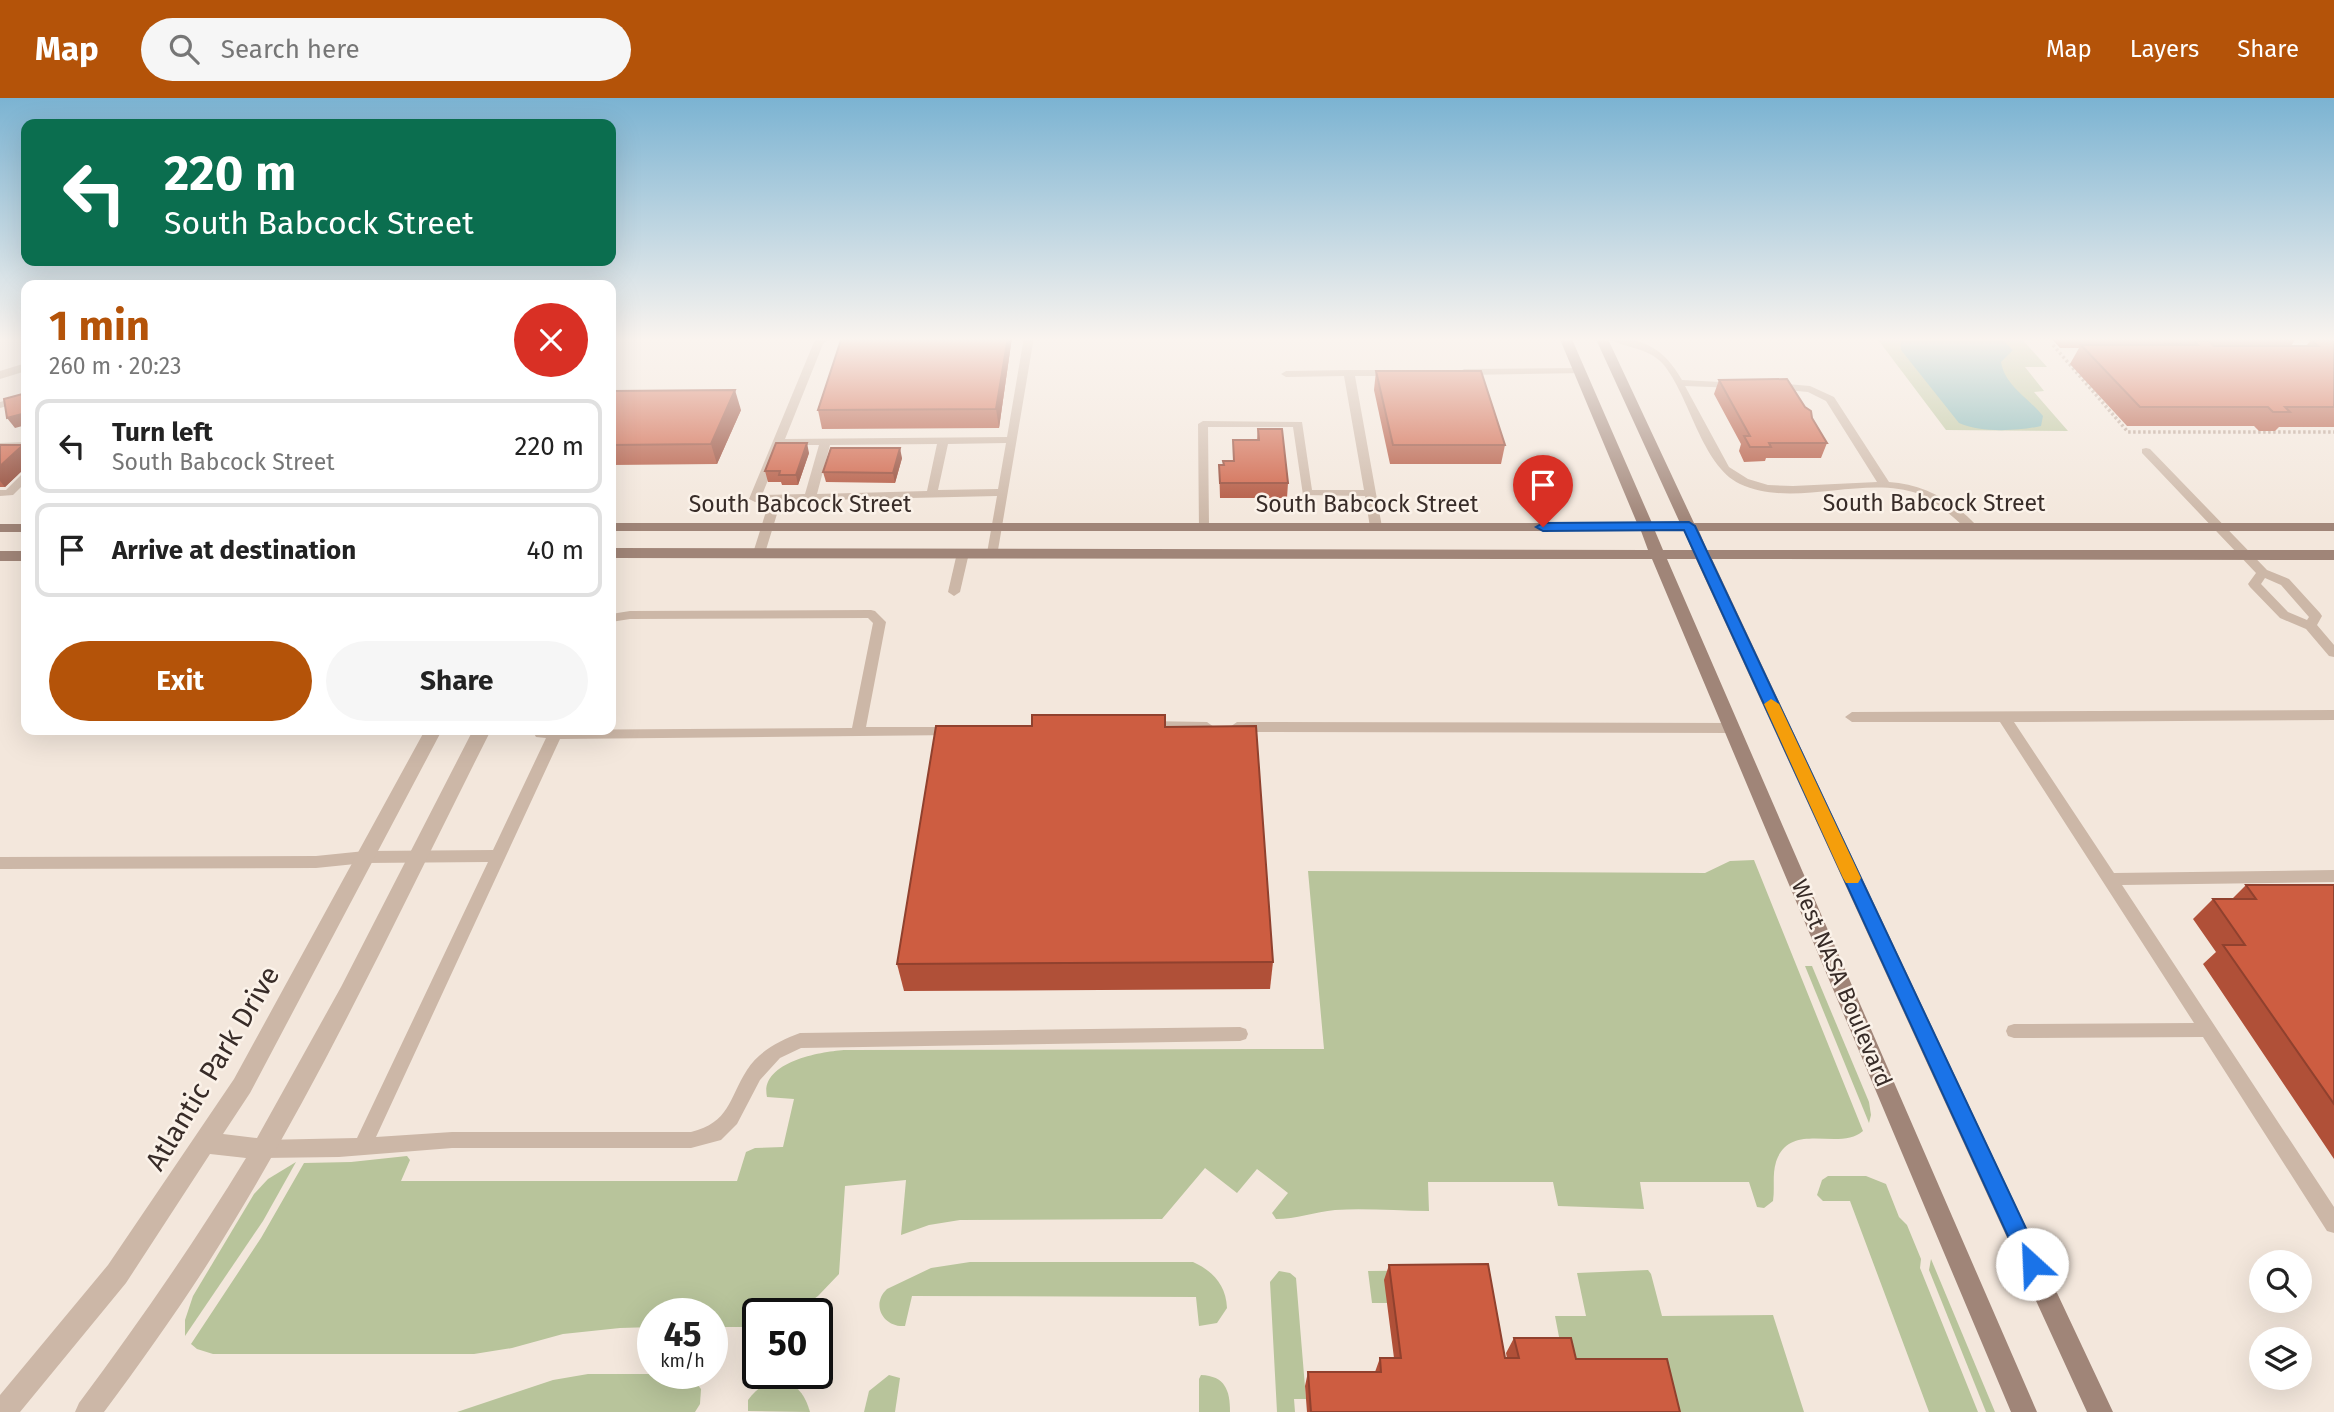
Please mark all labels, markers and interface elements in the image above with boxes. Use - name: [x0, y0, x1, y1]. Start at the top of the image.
- search box: [141, 18, 631, 81]
- text: Map: [35, 29, 99, 69]
- icon: search: [165, 30, 203, 68]
- text: Search here: [221, 34, 360, 65]
- text: Map: [2046, 35, 2092, 63]
- text: Layers: [2130, 35, 2199, 63]
- text: Share: [2237, 35, 2299, 63]
- text: 220 m: [164, 144, 296, 203]
- icon: left: [49, 147, 140, 238]
- text: South Babcock Street: [164, 204, 474, 242]
- text: 1 min: [49, 301, 150, 351]
- button: close: [514, 303, 588, 377]
- text: 260 m · 20:23: [49, 352, 181, 380]
- text: Turn left: [112, 417, 213, 448]
- icon: left: [53, 427, 91, 465]
- text: 220 m: [515, 431, 584, 462]
- text: South Babcock Street: [112, 448, 335, 476]
- pin: [1513, 455, 1573, 527]
- icon: arrive: [1524, 466, 1562, 504]
- street label: South Babcock Street: [1823, 489, 2046, 517]
- street label: South Babcock Street: [689, 490, 912, 518]
- street label: South Babcock Street: [1256, 490, 1479, 518]
- icon: arrive: [53, 531, 91, 569]
- text: Arrive at destination: [112, 535, 356, 566]
- text: 40 m: [526, 535, 584, 566]
- button: Exit: [49, 641, 312, 721]
- button: Share: [326, 641, 588, 721]
- street label: West NASA Boulevard: [1786, 875, 1898, 1091]
- street label: Atlantic Park Drive: [138, 960, 286, 1176]
- position arrow: [1995, 1227, 2069, 1301]
- map controls: [2249, 1250, 2312, 1390]
- button: search: [2249, 1250, 2312, 1313]
- speed limit sign: 50: [742, 1298, 833, 1389]
- text: 45: [663, 1313, 702, 1355]
- button: layers: [2249, 1327, 2312, 1390]
- text: km/h: [660, 1350, 705, 1372]

